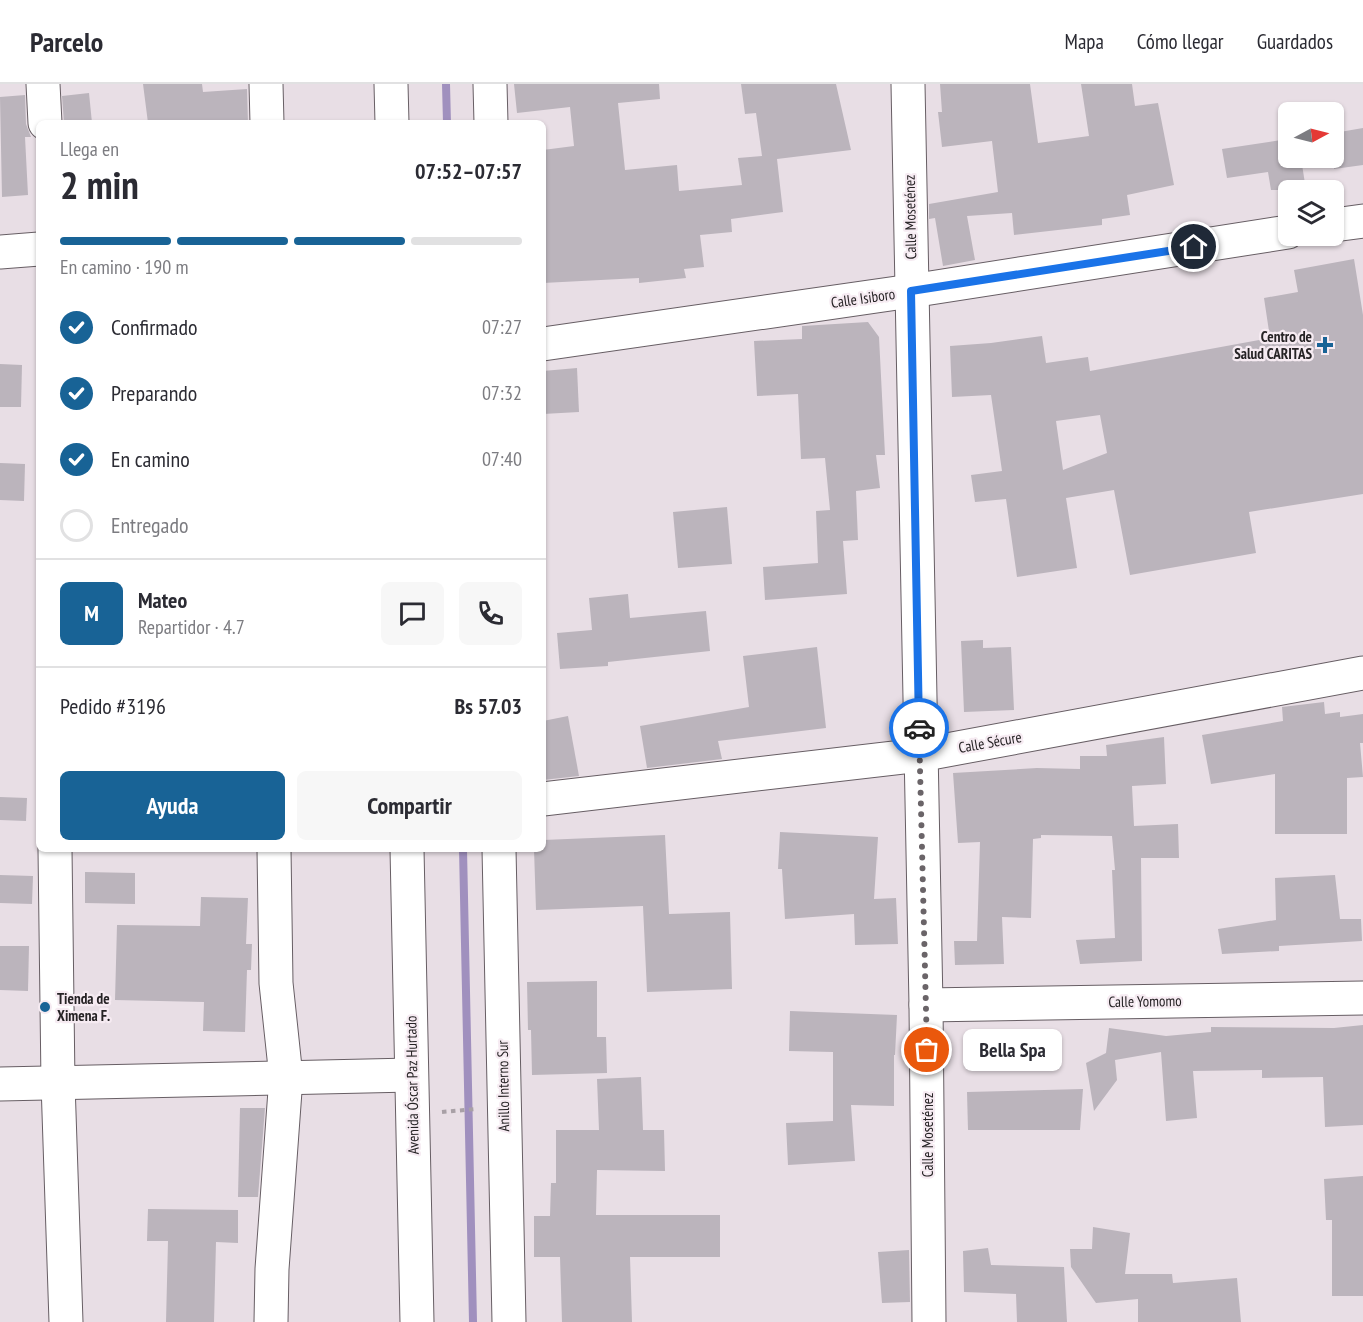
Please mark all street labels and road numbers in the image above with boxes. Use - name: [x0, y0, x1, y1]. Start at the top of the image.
- street label: Calle Moseténez: [900, 175, 920, 259]
- street label: Calle Isiboro: [830, 284, 896, 312]
- street label: Calle Sécure: [957, 727, 1023, 757]
- street label: Calle Yomomo: [1108, 991, 1182, 1011]
- street label: Avenida Óscar Paz Hurtado: [401, 1015, 423, 1155]
- street label: Anillo Interno Sur: [493, 1039, 513, 1132]
- street label: Calle Moseténez: [918, 1093, 937, 1177]

